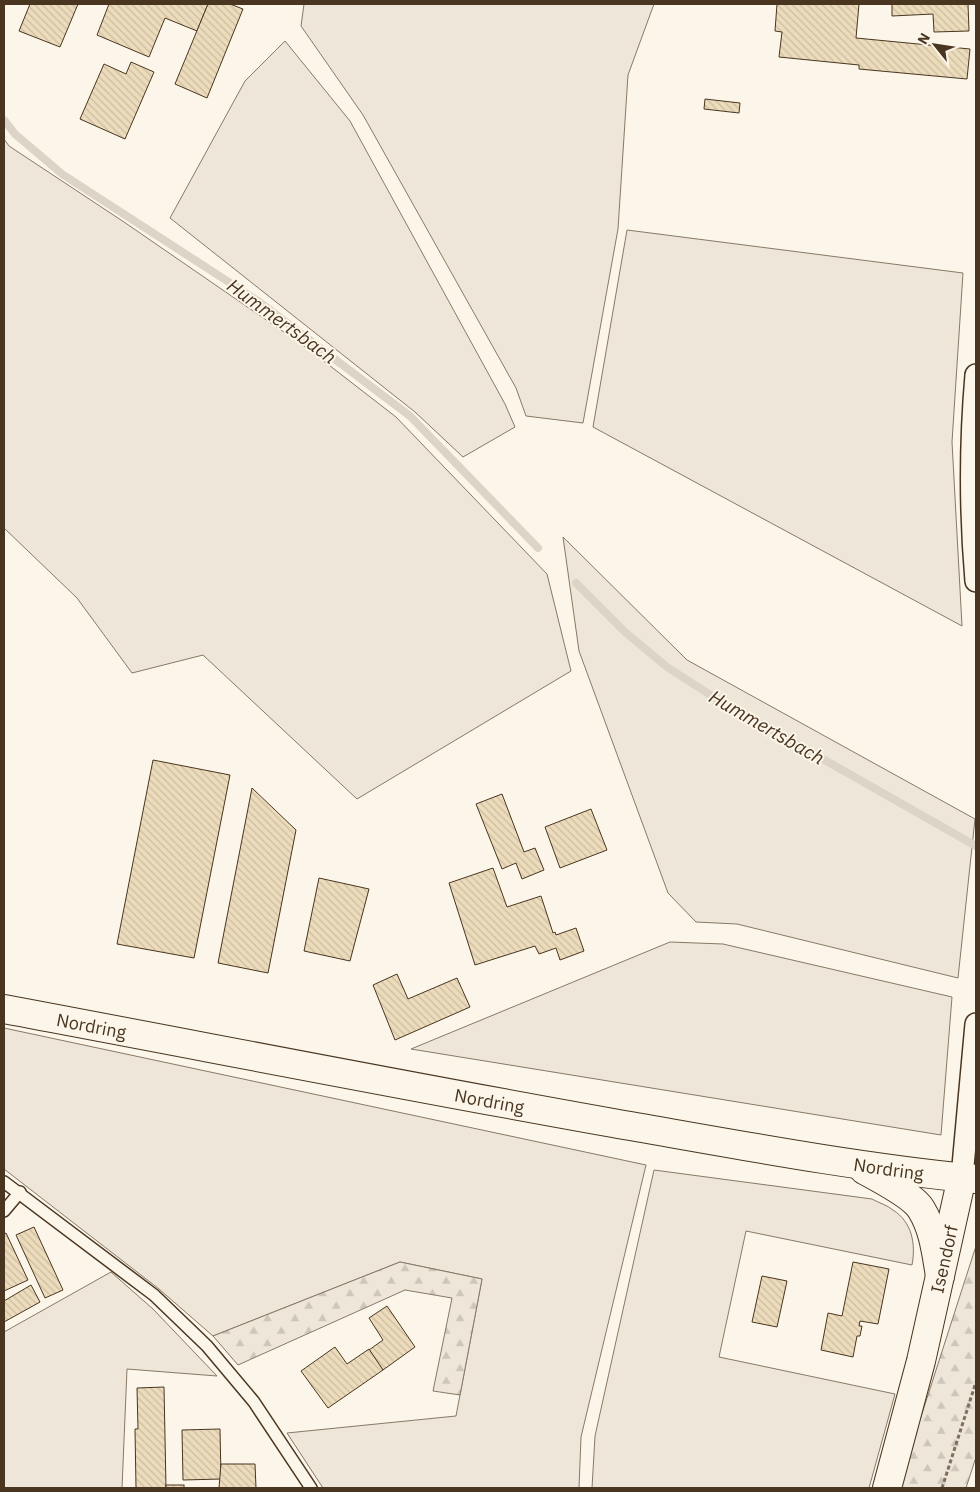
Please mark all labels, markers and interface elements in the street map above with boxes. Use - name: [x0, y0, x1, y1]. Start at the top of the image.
- north arrow: [910, 20, 960, 70]
- text: N: [913, 30, 934, 47]
- water label: Hummertsbach: [223, 273, 341, 369]
- water label: Hummertsbach: [705, 684, 829, 770]
- street label: Nordring: [55, 1008, 129, 1043]
- street label: Nordring: [453, 1083, 527, 1118]
- street label: Nordring: [852, 1152, 926, 1185]
- street label: Isendorf: [925, 1223, 963, 1295]

